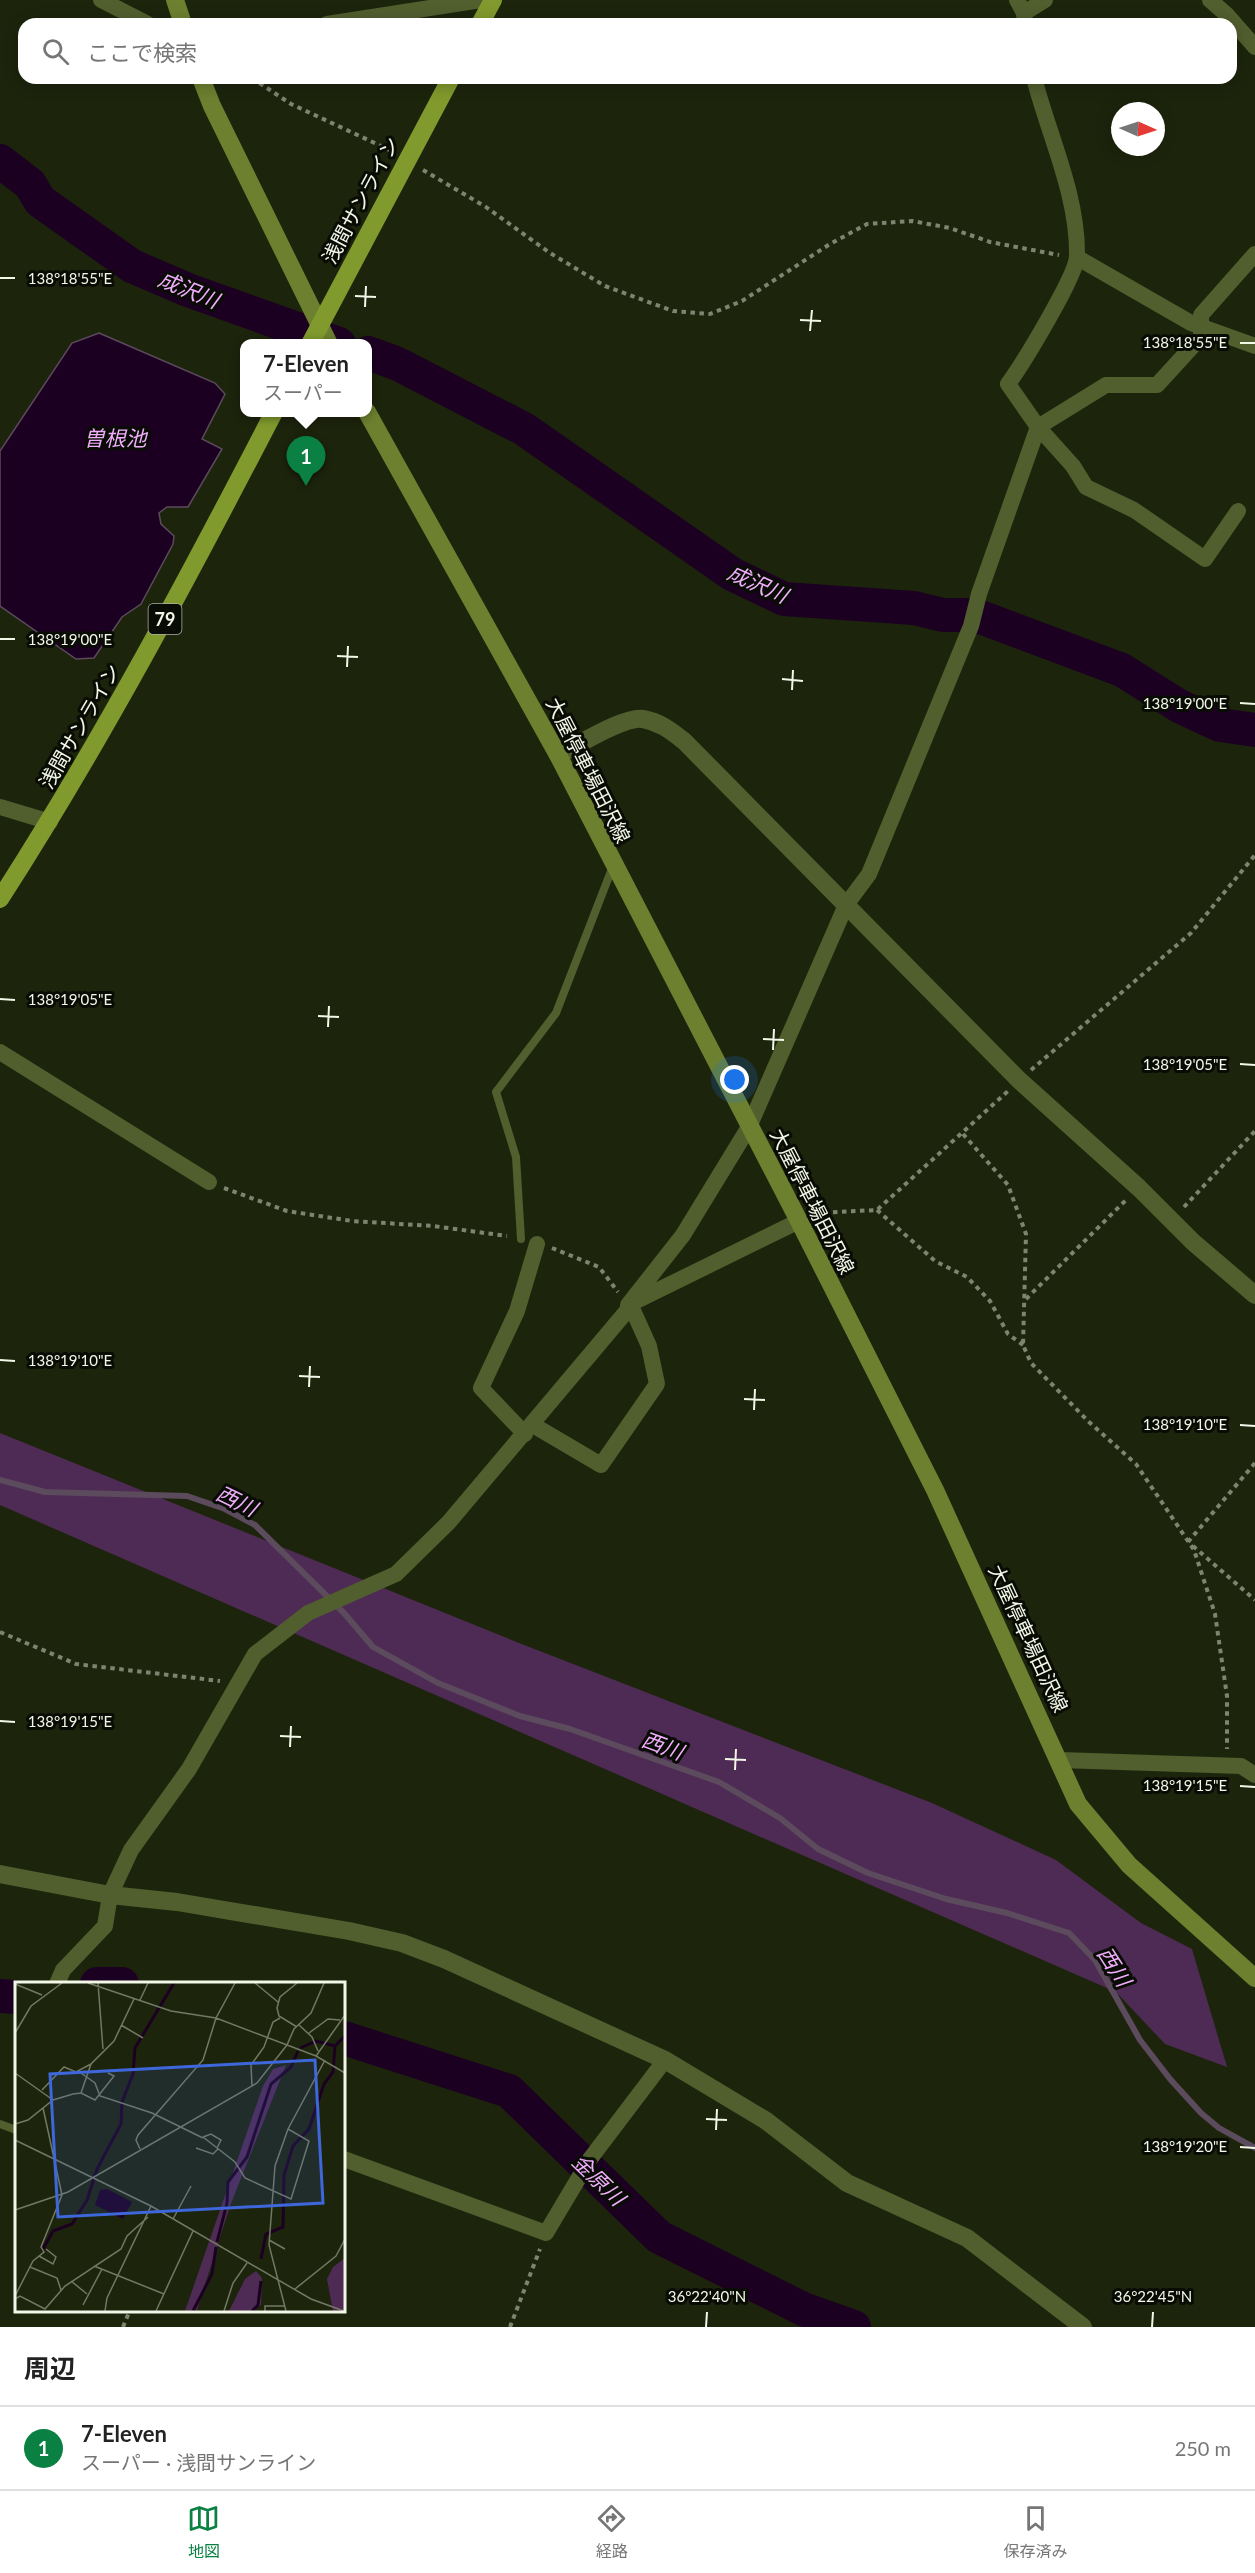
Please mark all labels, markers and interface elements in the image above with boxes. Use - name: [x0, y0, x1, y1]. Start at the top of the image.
- search box: [18, 18, 1237, 84]
- icon: search: [39, 35, 72, 68]
- text: ここで検索: [87, 39, 197, 66]
- north arrow: [1111, 102, 1165, 156]
- street label: 浅間サンライン: [317, 133, 403, 267]
- water label: 成沢川: [155, 266, 225, 313]
- text: 138°18'55"E: [28, 269, 112, 287]
- text: 138°18'55"E: [1143, 333, 1227, 351]
- popup: [240, 339, 372, 417]
- text: 7-Eleven: [263, 350, 349, 377]
- text: スーパー: [263, 380, 343, 404]
- water label: 曽根池: [84, 425, 148, 450]
- pin: 1: [286, 436, 326, 486]
- water label: 成沢川: [724, 559, 794, 608]
- road number: 79: [148, 604, 182, 634]
- text: 138°19'00"E: [28, 630, 112, 648]
- street label: 浅間サンライン: [34, 659, 124, 793]
- street label: 大屋停車場田沢線: [542, 693, 636, 847]
- text: 138°19'00"E: [1143, 694, 1227, 712]
- text: 138°19'05"E: [28, 990, 112, 1008]
- text: 138°19'05"E: [1143, 1055, 1227, 1073]
- your location: [720, 1065, 749, 1094]
- street label: 大屋停車場田沢線: [766, 1124, 860, 1278]
- text: 138°19'10"E: [28, 1351, 112, 1369]
- text: 138°19'10"E: [1143, 1415, 1227, 1433]
- water label: 西川: [213, 1480, 263, 1521]
- street label: 大屋停車場田沢線: [984, 1560, 1074, 1716]
- text: 138°19'15"E: [28, 1712, 112, 1730]
- water label: 西川: [639, 1726, 689, 1765]
- text: 138°19'15"E: [1143, 1776, 1227, 1794]
- water label: 西川: [1093, 1942, 1138, 1992]
- inset map: [15, 1982, 345, 2312]
- text: 138°19'20"E: [1143, 2137, 1227, 2155]
- water label: 金原川: [568, 2148, 632, 2211]
- text: 36°22'40"N: [668, 2287, 746, 2305]
- text: 36°22'45"N: [1114, 2287, 1192, 2305]
- text: 周辺: [24, 2352, 76, 2384]
- text: 7-Eleven: [81, 2420, 167, 2447]
- text: 1: [38, 2436, 49, 2460]
- text: 250 m: [1175, 2436, 1231, 2460]
- text: スーパー · 浅間サンライン: [81, 2450, 316, 2474]
- tab: 地図: [187, 2502, 220, 2562]
- tab: 経路: [595, 2502, 628, 2562]
- tab: 保存済み: [1003, 2502, 1067, 2562]

